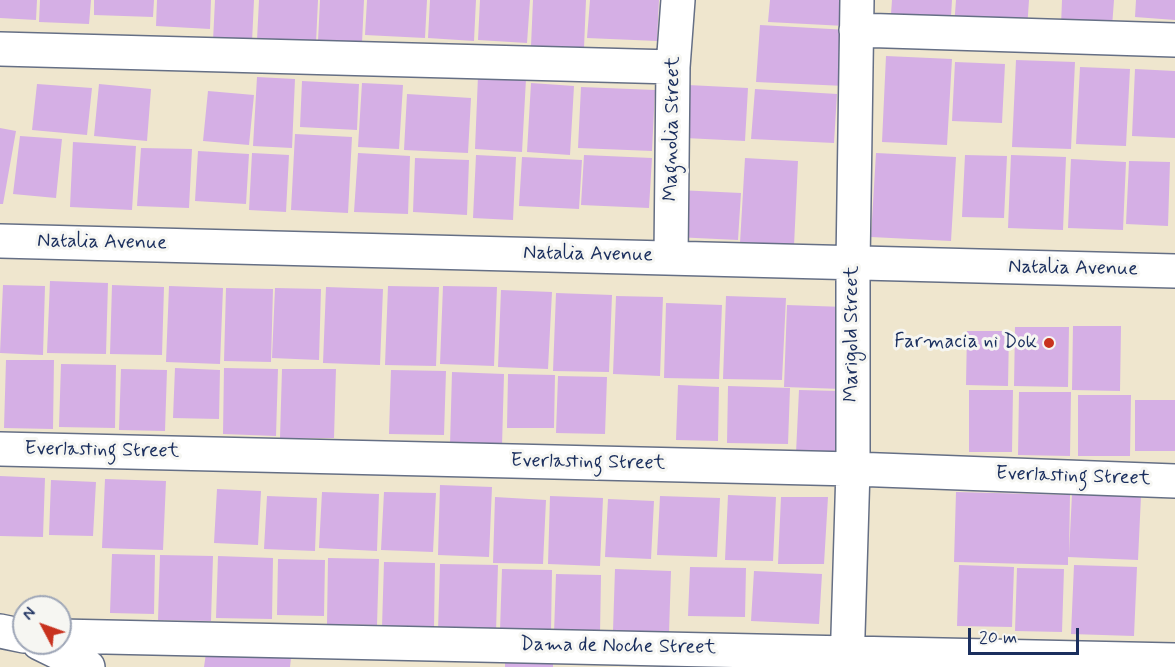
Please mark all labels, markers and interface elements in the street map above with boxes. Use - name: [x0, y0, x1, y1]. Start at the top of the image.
- street label: Magnolia Street: [660, 56, 686, 202]
- street label: Natalia Avenue: [37, 230, 167, 256]
- street label: Natalia Avenue: [523, 242, 653, 268]
- street label: Natalia Avenue: [1008, 256, 1138, 282]
- street label: Marigold Street: [841, 266, 865, 402]
- place label: Farmacia ni Dok: [894, 331, 1037, 355]
- marker: Farmacia ni Dok: [1042, 336, 1056, 350]
- street label: Everlasting Street: [24, 438, 180, 464]
- street label: Everlasting Street: [510, 450, 666, 476]
- street label: Everlasting Street: [995, 462, 1151, 492]
- north arrow: [12, 595, 72, 655]
- text: N: [18, 603, 41, 625]
- scale bar: [971, 616, 1082, 654]
- text: 20 m: [979, 626, 1017, 650]
- street label: Dama de Noche Street: [520, 633, 716, 661]

